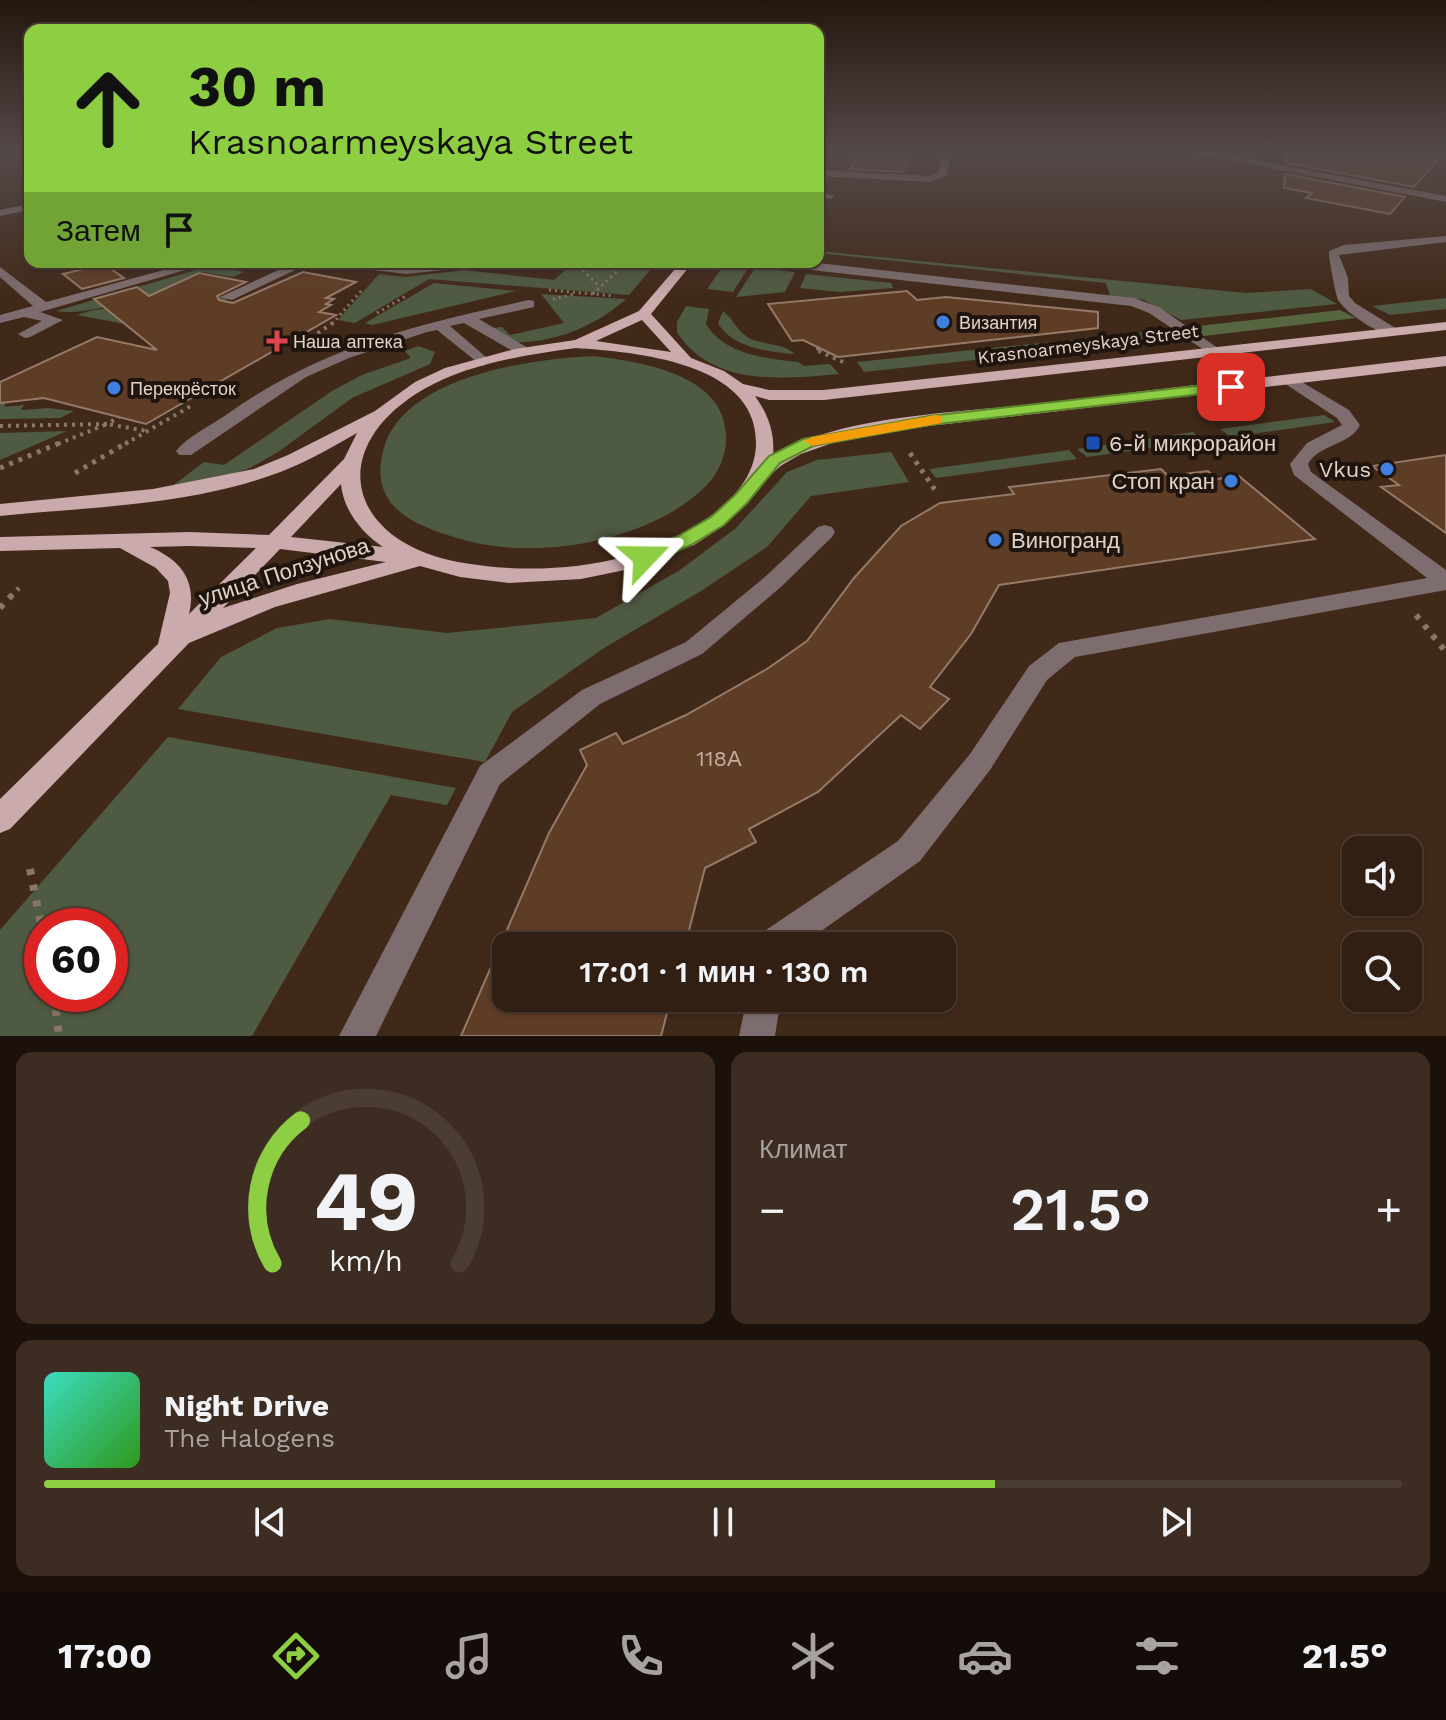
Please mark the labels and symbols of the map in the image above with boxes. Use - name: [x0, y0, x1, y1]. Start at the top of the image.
- place label: Византия: [959, 312, 1037, 333]
- marker: Византия: [934, 313, 952, 331]
- street label: Krasnoarmeyskaya Street: [976, 320, 1200, 368]
- place label: Наша аптека: [293, 331, 404, 352]
- marker: Наша аптека: [268, 332, 286, 350]
- pin: [1197, 353, 1265, 421]
- place label: Перекрёсток: [130, 378, 236, 399]
- marker: Перекрёсток: [105, 379, 123, 397]
- place label: 6-й микрорайон: [1109, 431, 1276, 456]
- marker: 6-й микрорайон: [1084, 434, 1102, 452]
- place label: Vkus: [1319, 457, 1371, 482]
- marker: Vkus: [1378, 460, 1396, 478]
- place label: Стоп кран: [1111, 469, 1215, 494]
- marker: Стоп кран: [1222, 472, 1240, 490]
- position arrow: [603, 515, 687, 599]
- place label: Виногранд: [1011, 528, 1120, 553]
- marker: Виногранд: [986, 531, 1004, 549]
- street label: улица Ползунова: [196, 532, 373, 611]
- house number: 118А: [696, 746, 742, 771]
- speed limit sign: 60: [24, 908, 128, 1012]

